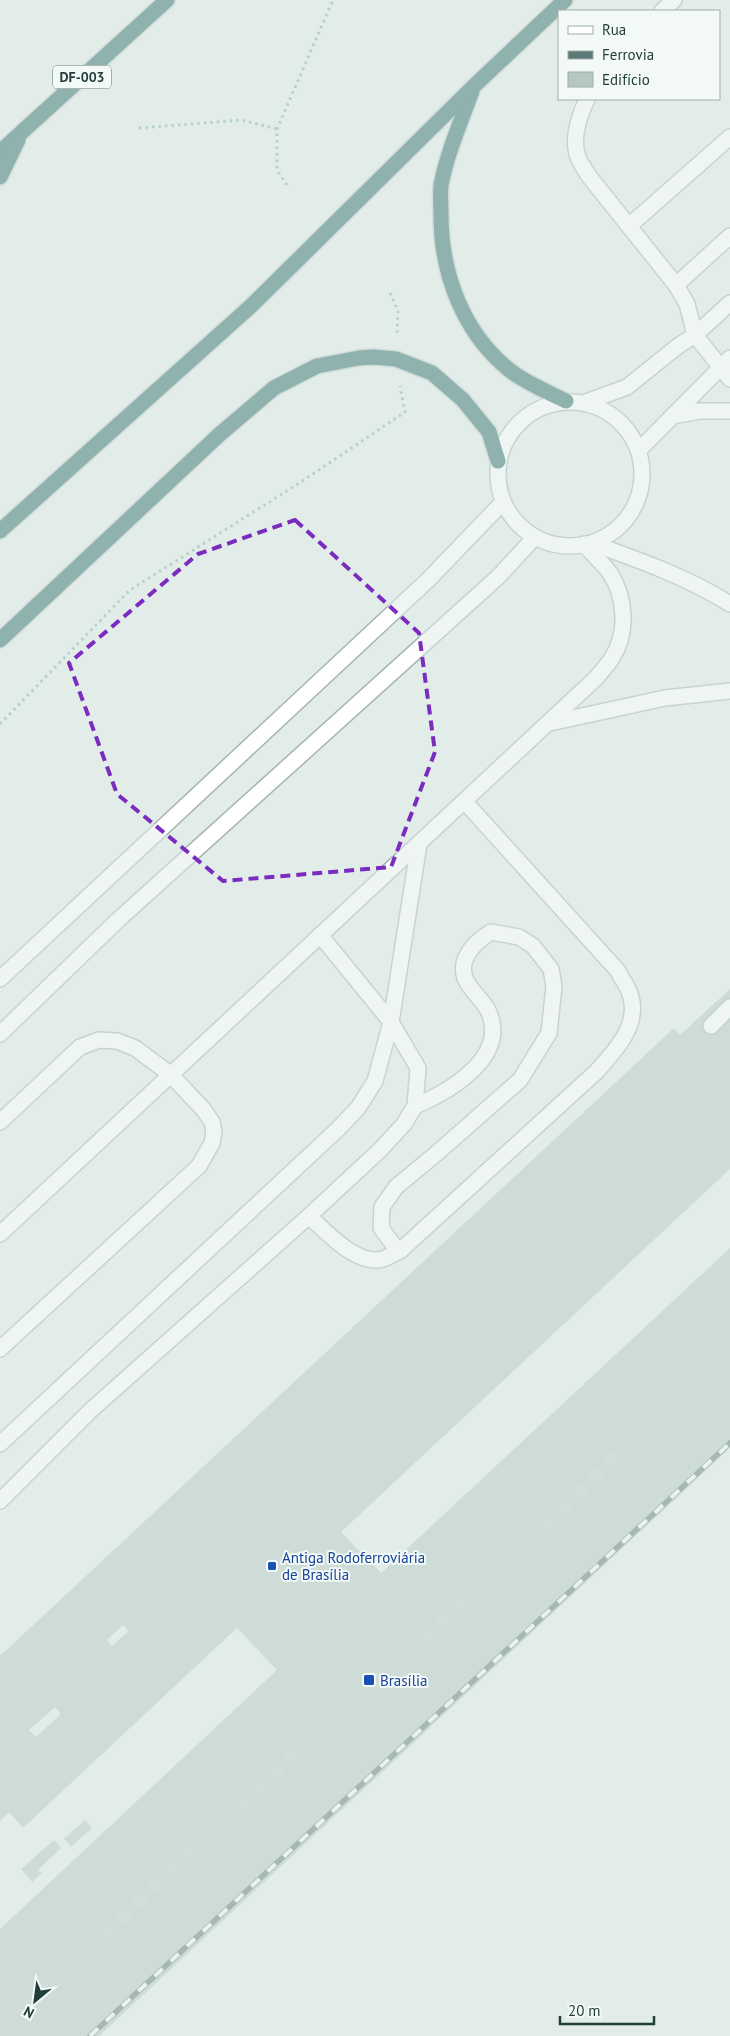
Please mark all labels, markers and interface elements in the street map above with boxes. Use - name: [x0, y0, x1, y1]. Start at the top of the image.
- legend: [558, 10, 720, 100]
- text: Rua: [602, 20, 626, 39]
- text: Ferrovia: [602, 45, 654, 64]
- road number: DF-003: [53, 66, 111, 88]
- text: Edifício: [602, 70, 650, 89]
- place label: Antiga Rodoferroviária de Brasília: [282, 1548, 425, 1584]
- marker: Antiga Rodoferroviária de Brasília: [266, 1560, 278, 1572]
- place label: Brasília: [380, 1671, 427, 1690]
- marker: Brasília: [362, 1673, 376, 1687]
- north arrow: [10, 1976, 60, 2026]
- scale bar: [560, 1994, 654, 2026]
- text: 20 m: [568, 2001, 601, 2020]
- text: N: [20, 2002, 37, 2022]

